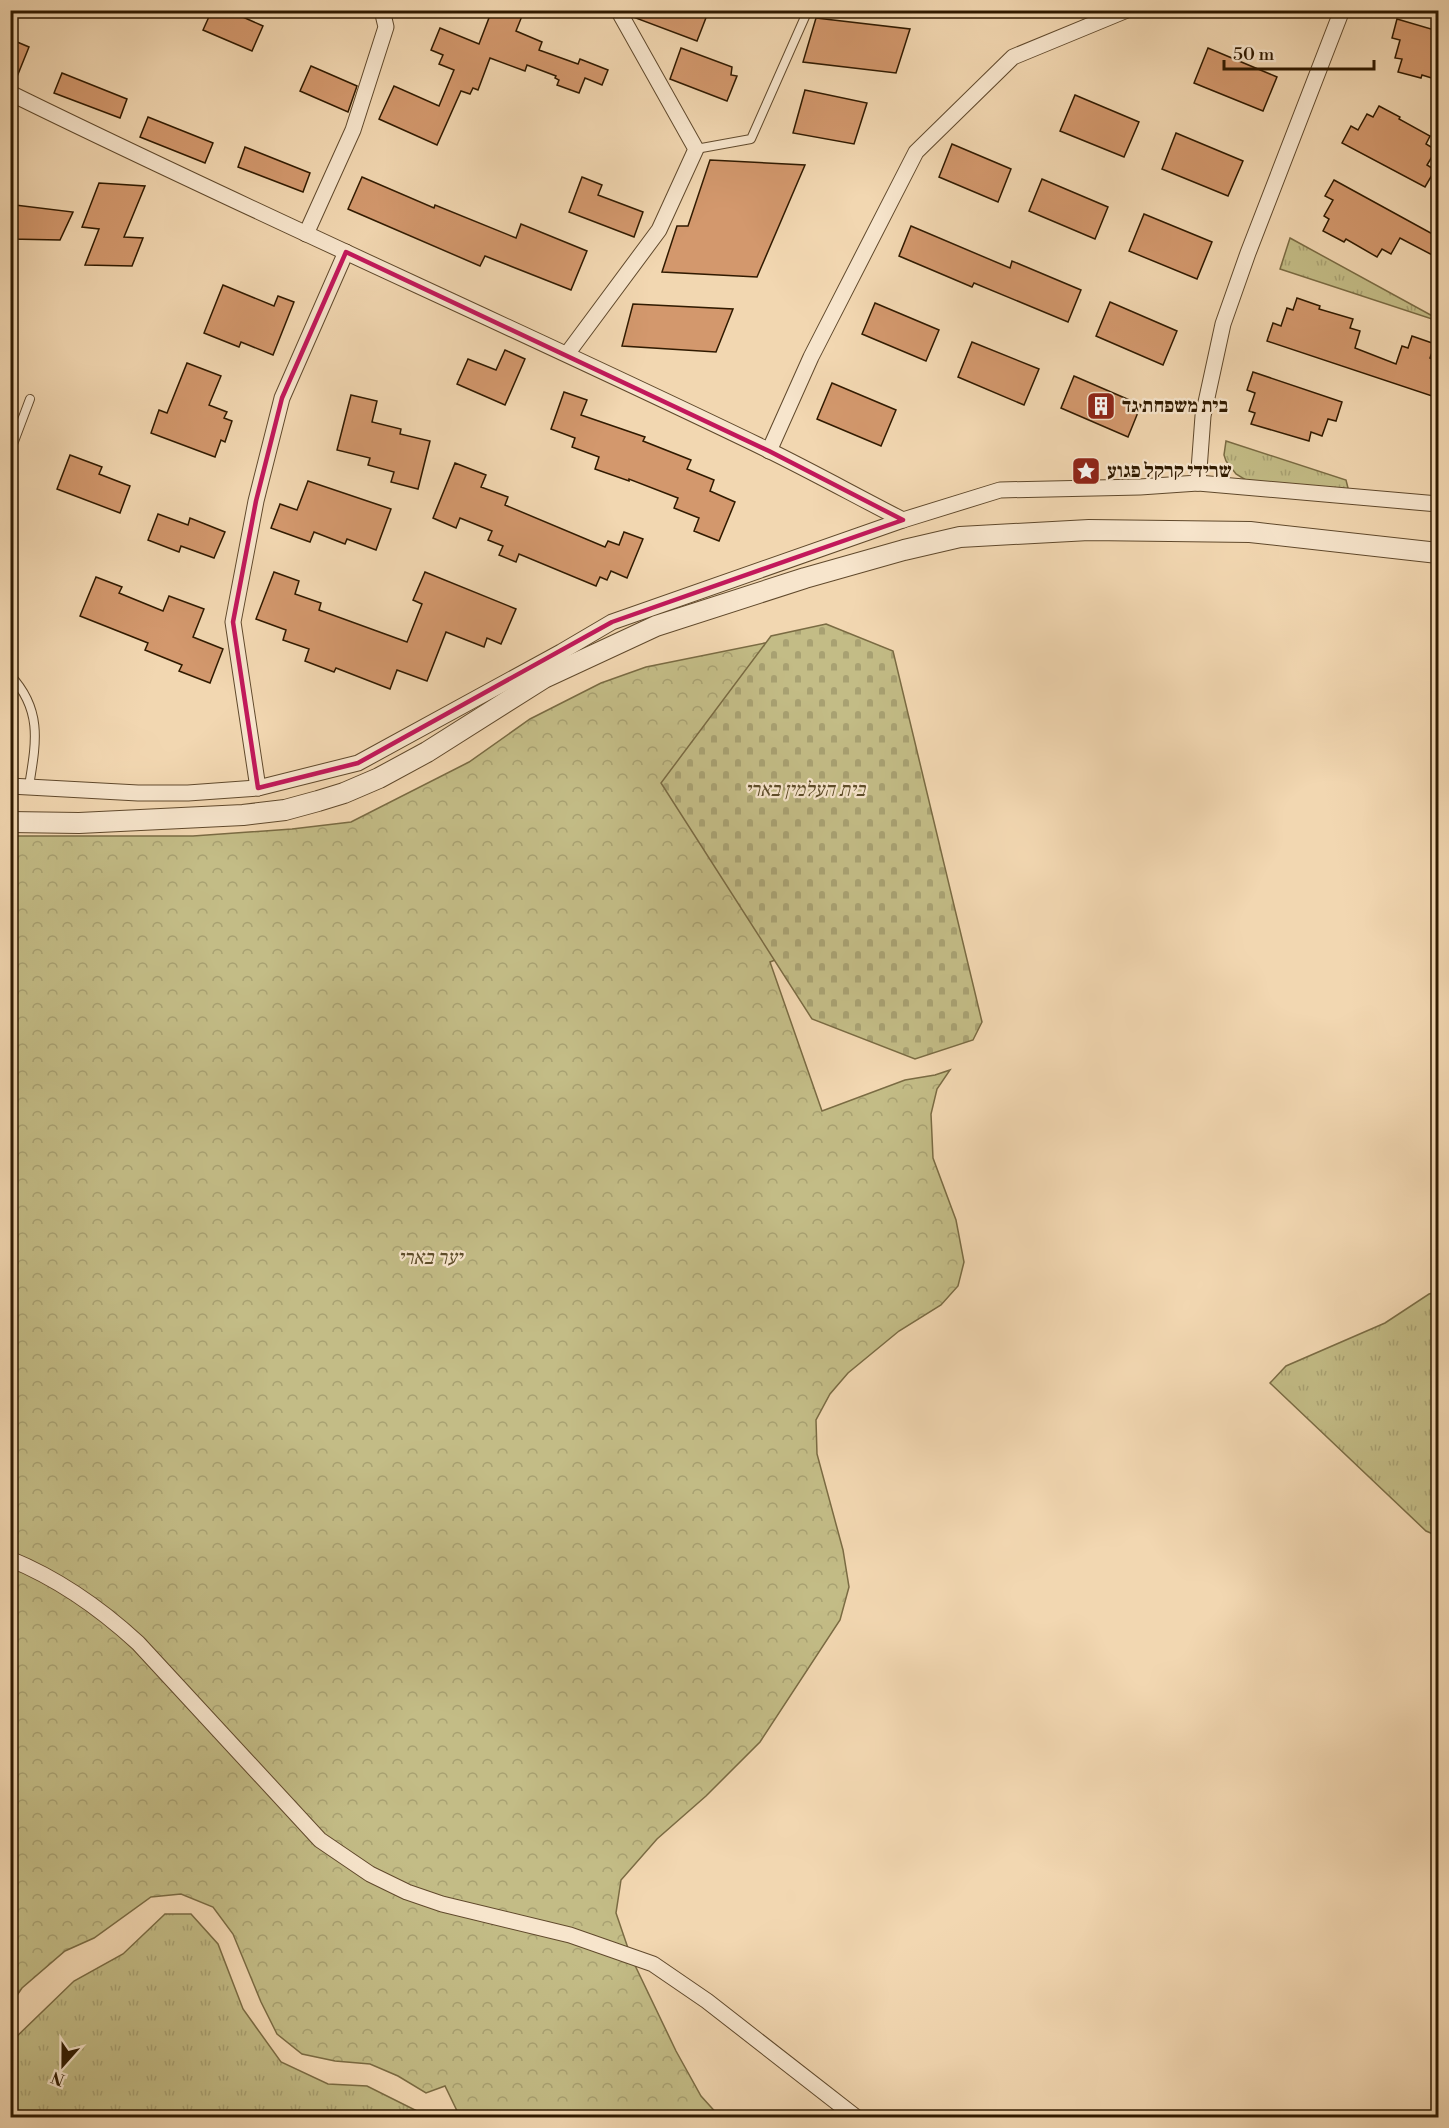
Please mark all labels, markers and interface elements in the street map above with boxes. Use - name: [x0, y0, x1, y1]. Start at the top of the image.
- scale bar: [1224, 33, 1374, 71]
- text: 50 m: [1233, 43, 1275, 66]
- building icon: בית משפחת גד: [1085, 390, 1117, 422]
- place label: בית משפחת גד: [1122, 394, 1228, 419]
- place icon: שרידי קרקל פגוע: [1070, 455, 1102, 487]
- place label: שרידי קרקל פגוע: [1107, 459, 1232, 484]
- park label: בית העלמין בארי: [745, 778, 866, 803]
- park label: יער בארי: [398, 1246, 464, 1271]
- north arrow: [33, 2035, 93, 2095]
- text: N: [48, 2066, 67, 2090]

